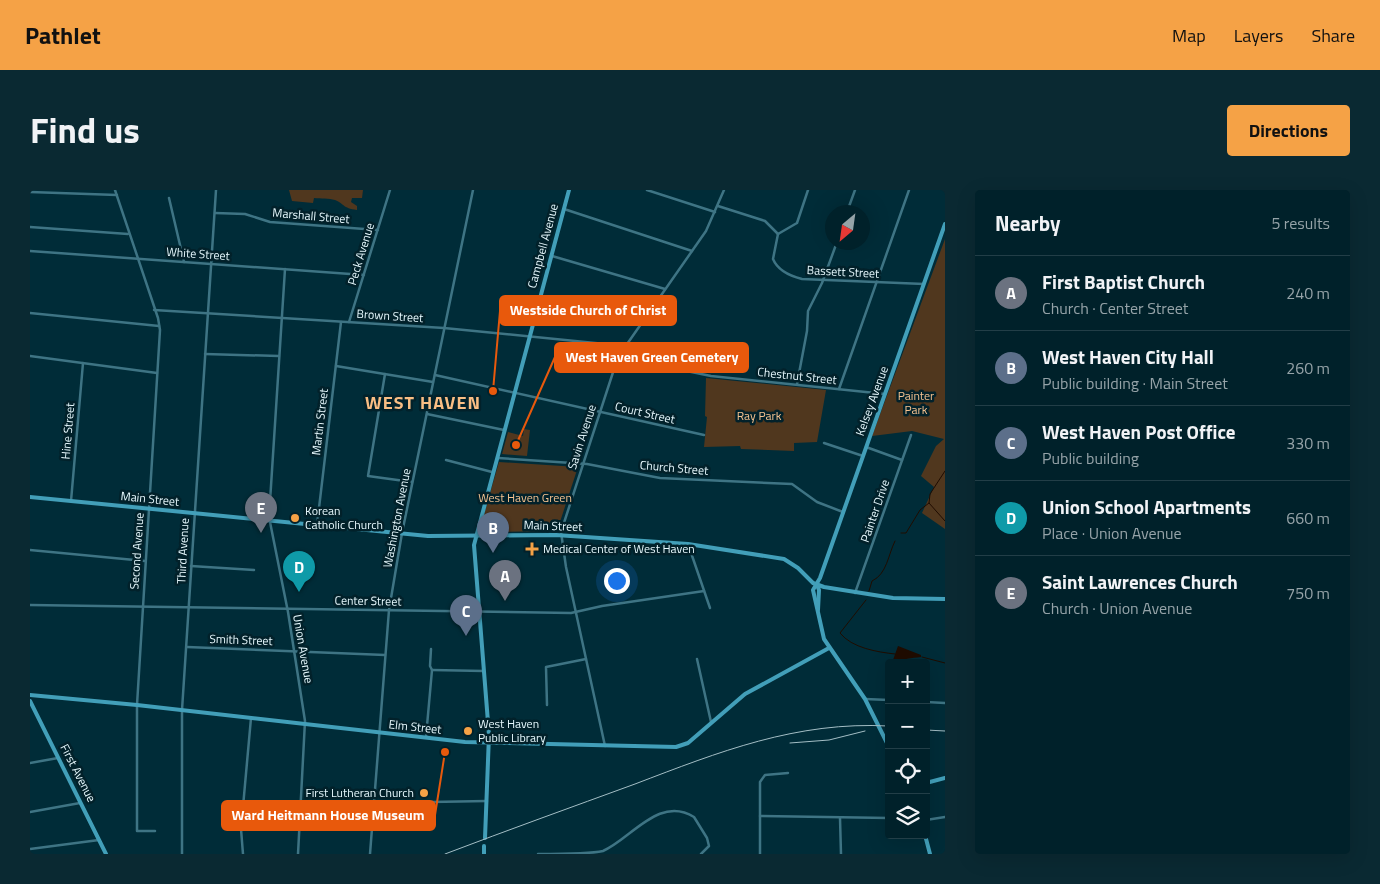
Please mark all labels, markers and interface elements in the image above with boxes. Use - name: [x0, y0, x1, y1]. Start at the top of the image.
- text: Pathlet: [25, 17, 101, 53]
- text: Map: [1172, 22, 1206, 49]
- text: Layers: [1234, 22, 1283, 49]
- text: Share: [1311, 22, 1355, 49]
- text: Find us: [30, 103, 140, 157]
- button: Directions: [1227, 105, 1350, 156]
- street label: Campbell Avenue: [522, 201, 563, 290]
- street label: Marshall Street: [272, 203, 351, 228]
- north arrow: [825, 205, 870, 250]
- text: Nearby: [995, 207, 1060, 239]
- text: 5 results: [1271, 211, 1330, 235]
- street label: Peck Avenue: [342, 220, 379, 287]
- street label: White Street: [166, 242, 231, 265]
- street label: Bassett Street: [806, 260, 881, 283]
- text: First Baptist Church: [1042, 267, 1205, 296]
- text: A: [1006, 281, 1016, 305]
- text: 240 m: [1286, 281, 1330, 305]
- callout: Westside Church of Christ: [500, 296, 676, 325]
- text: Church · Center Street: [1042, 296, 1188, 320]
- text: Westside Church of Christ: [510, 299, 666, 320]
- street label: Brown Street: [356, 304, 425, 327]
- text: West Haven City Hall: [1042, 342, 1214, 371]
- callout: West Haven Green Cemetery: [555, 343, 748, 372]
- text: West Haven Green Cemetery: [566, 346, 738, 367]
- text: B: [1006, 356, 1016, 380]
- text: 260 m: [1286, 356, 1330, 380]
- street label: Chestnut Street: [757, 362, 838, 389]
- street label: Kelsey Avenue: [850, 363, 893, 438]
- text: Public building · Main Street: [1042, 371, 1228, 395]
- park label: Painter Park: [898, 386, 934, 419]
- street label: Martin Street: [306, 387, 333, 456]
- district label: WEST HAVEN: [365, 389, 481, 416]
- street label: Court Street: [613, 396, 678, 429]
- street label: Hine Street: [56, 401, 80, 460]
- street label: Savin Avenue: [562, 402, 601, 472]
- park label: Ray Park: [737, 406, 782, 425]
- text: West Haven Post Office: [1042, 417, 1236, 446]
- text: C: [1007, 431, 1015, 455]
- text: 330 m: [1286, 431, 1330, 455]
- text: Public building: [1042, 446, 1139, 470]
- street label: Church Street: [639, 455, 710, 480]
- street label: Washington Avenue: [378, 467, 415, 569]
- street label: Painter Drive: [855, 477, 894, 545]
- street label: Main Street: [120, 486, 181, 511]
- park label: West Haven Green: [478, 488, 572, 507]
- pin: E: [245, 492, 277, 533]
- text: Union School Apartments: [1042, 492, 1251, 521]
- place label: Korean Catholic Church: [305, 501, 383, 534]
- text: D: [1006, 506, 1016, 530]
- text: 660 m: [1286, 506, 1330, 530]
- street label: Second Avenue: [124, 512, 149, 590]
- marker: Korean Catholic Church: [289, 512, 301, 524]
- pin: B: [477, 512, 509, 553]
- street label: Main Street: [523, 515, 583, 536]
- street label: Third Avenue: [171, 518, 194, 584]
- text: Place · Union Avenue: [1042, 521, 1182, 545]
- place label: Medical Center of West Haven: [543, 539, 695, 558]
- marker: Medical Center of West Haven: [525, 542, 539, 556]
- pin: D: [283, 551, 315, 592]
- pin: A: [489, 560, 521, 601]
- text: Saint Lawrences Church: [1042, 567, 1238, 596]
- your location: [604, 568, 630, 594]
- text: E: [1007, 581, 1015, 605]
- text: 750 m: [1286, 581, 1330, 605]
- street label: Center Street: [334, 590, 402, 611]
- pin: C: [450, 595, 482, 636]
- text: Church · Union Avenue: [1042, 596, 1192, 620]
- street label: Union Avenue: [288, 613, 319, 685]
- street label: Smith Street: [209, 629, 274, 650]
- map controls: [885, 659, 930, 839]
- button: +: [885, 659, 930, 704]
- button: −: [885, 704, 930, 749]
- street label: Elm Street: [388, 714, 443, 739]
- place label: West Haven Public Library: [478, 714, 546, 747]
- marker: West Haven Public Library: [462, 725, 474, 737]
- street label: First Avenue: [56, 740, 101, 805]
- button: locate: [885, 749, 930, 794]
- place label: First Lutheran Church: [305, 783, 414, 802]
- marker: First Lutheran Church: [418, 787, 430, 799]
- button: layers: [885, 794, 930, 839]
- callout: Ward Heitmann House Museum: [222, 801, 435, 830]
- text: Ward Heitmann House Museum: [231, 804, 425, 825]

